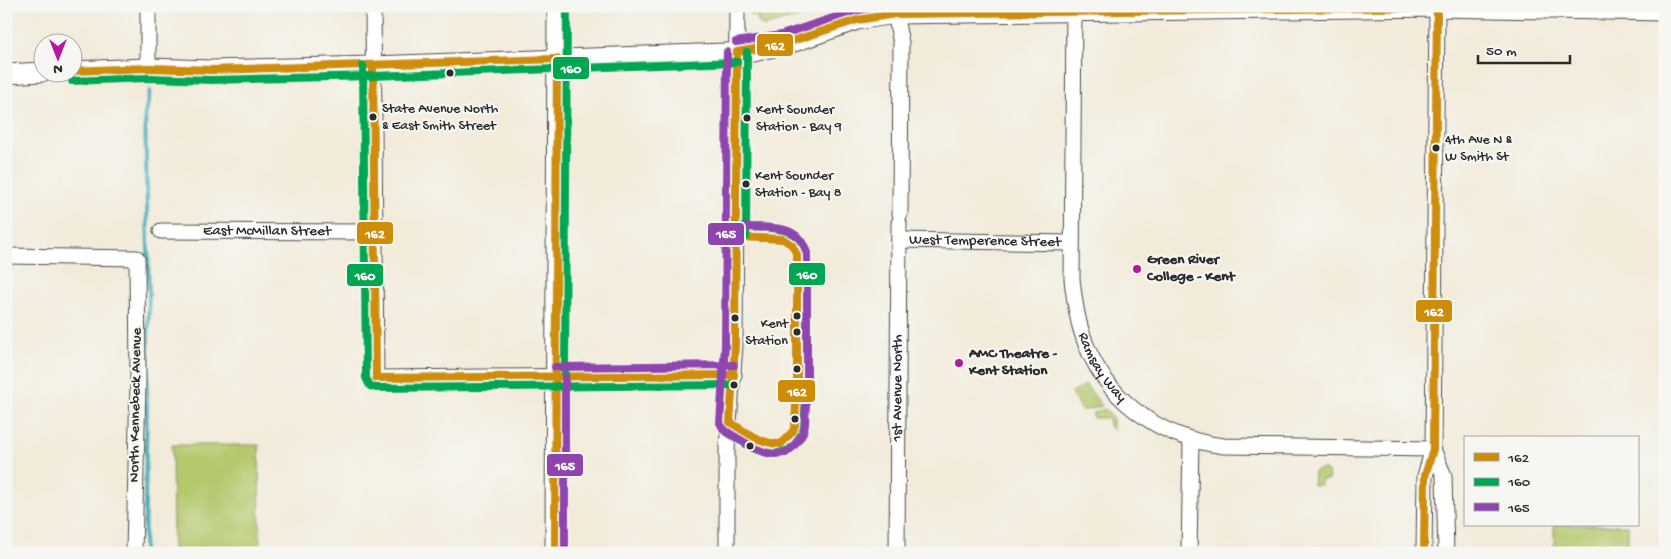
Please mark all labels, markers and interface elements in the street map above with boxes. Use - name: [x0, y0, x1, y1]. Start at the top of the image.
- north arrow: [32, 32, 82, 82]
- scale bar: [1478, 32, 1571, 64]
- line badge: 162: [756, 33, 794, 57]
- text: 162: [764, 39, 785, 56]
- text: 50 m: [1486, 43, 1517, 61]
- line badge: 160: [552, 56, 590, 80]
- text: N: [53, 60, 63, 77]
- text: 160: [560, 62, 581, 79]
- unlabelled marker: [445, 68, 455, 78]
- place label: State Avenue North & East Smith Street: [382, 101, 499, 135]
- place label: Kent Sounder Station - Bay 9: [756, 102, 842, 136]
- marker: State Avenue North & East Smith Street: [368, 112, 378, 122]
- marker: Kent Sounder Station - Bay 9: [742, 113, 752, 123]
- place label: 4th Ave N & W Smith St: [1445, 132, 1513, 166]
- marker: 4th Ave N & W Smith St: [1431, 143, 1441, 153]
- place label: Kent Sounder Station - Bay 8: [755, 168, 842, 202]
- marker: Kent Sounder Station - Bay 8: [741, 179, 751, 189]
- line badge: 162: [356, 221, 394, 245]
- street label: East McMillan Street: [203, 222, 333, 241]
- line badge: 165: [707, 222, 745, 246]
- text: 162: [364, 227, 385, 244]
- text: 165: [715, 227, 737, 244]
- street label: West Temperence Street: [909, 231, 1063, 252]
- place label: Green River College - Kent: [1146, 251, 1236, 286]
- line badge: 160: [788, 262, 826, 286]
- line badge: 160: [346, 263, 384, 287]
- marker: Green River College - Kent: [1131, 263, 1143, 275]
- text: 160: [796, 268, 817, 285]
- text: 160: [354, 269, 375, 286]
- line badge: 162: [1415, 299, 1453, 323]
- text: 162: [1423, 305, 1444, 322]
- unlabelled marker: [792, 311, 802, 321]
- unlabelled marker: [730, 313, 740, 323]
- place label: Kent Station: [745, 316, 789, 350]
- street label: North Kennebeck Avenue: [126, 327, 146, 483]
- marker: Kent Station: [792, 327, 802, 337]
- street label: Ramsay Way: [1073, 330, 1130, 407]
- street label: 1st Avenue North: [889, 334, 907, 443]
- place label: AMC Theatre - Kent Station: [968, 345, 1058, 380]
- marker: AMC Theatre - Kent Station: [953, 357, 965, 369]
- unlabelled marker: [792, 364, 802, 374]
- line badge: 162: [777, 379, 816, 403]
- unlabelled marker: [729, 380, 739, 390]
- text: 162: [786, 385, 807, 402]
- unlabelled marker: [790, 414, 800, 424]
- legend: [1464, 436, 1638, 526]
- unlabelled marker: [745, 441, 755, 451]
- text: 162: [1507, 450, 1529, 468]
- line badge: 165: [546, 453, 584, 477]
- text: 165: [554, 459, 576, 476]
- text: 160: [1507, 474, 1531, 492]
- text: 165: [1507, 500, 1530, 518]

